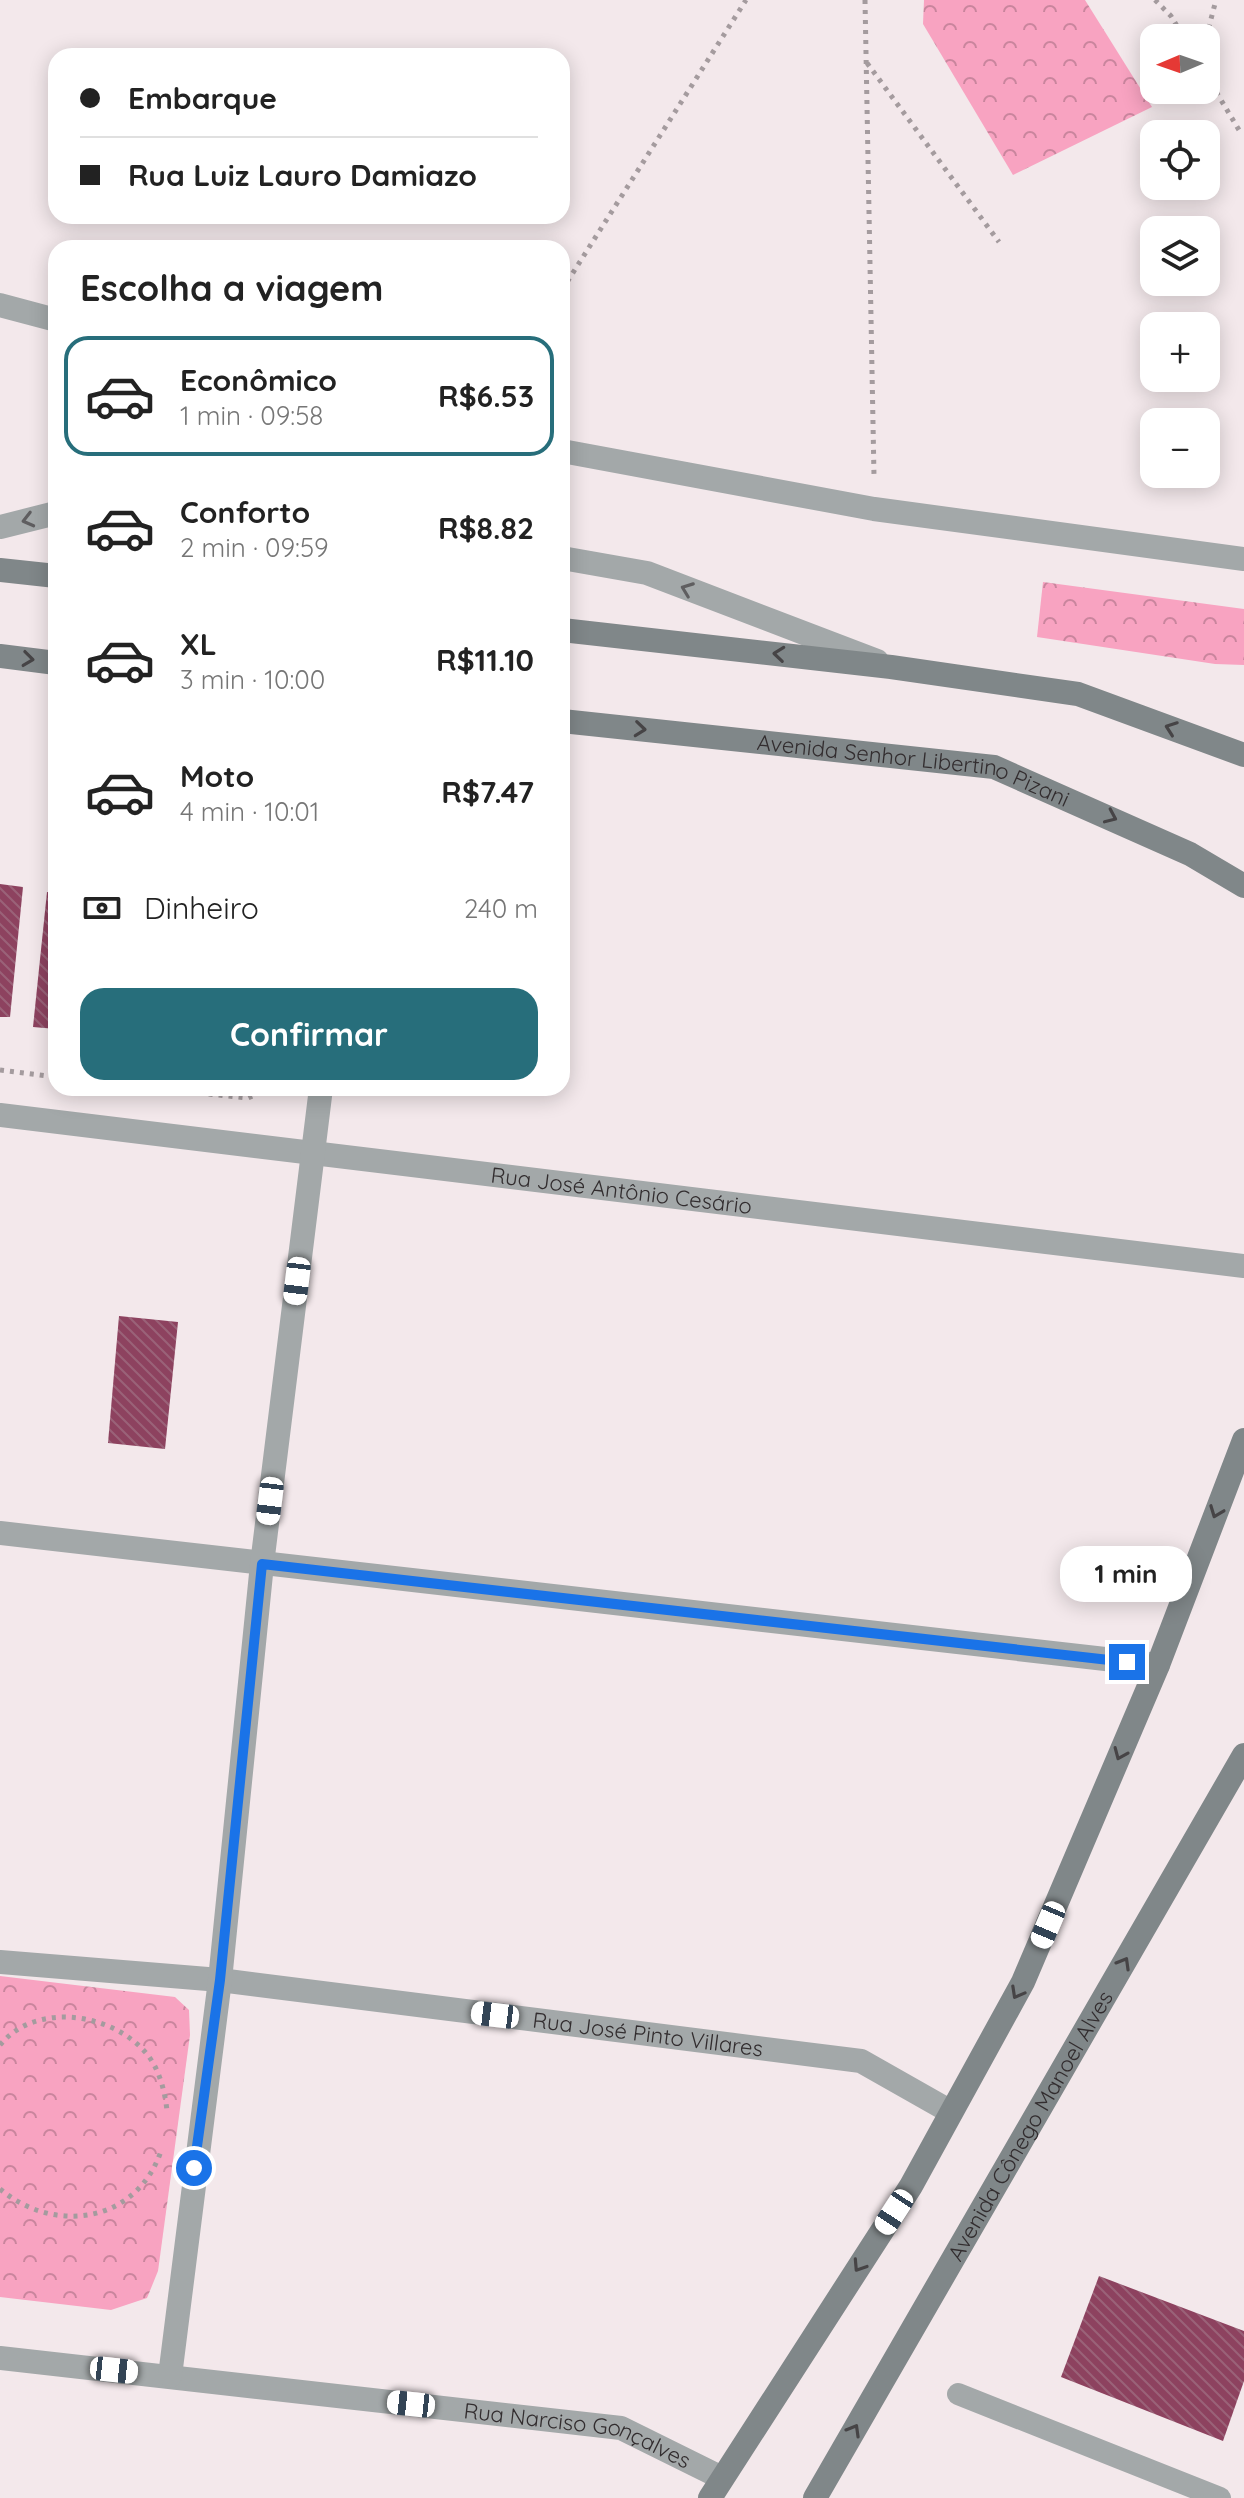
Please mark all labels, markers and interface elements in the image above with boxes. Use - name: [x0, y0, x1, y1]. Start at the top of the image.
- north arrow: [1140, 24, 1220, 104]
- map controls: [1140, 24, 1220, 488]
- text: Embarque: [128, 79, 277, 117]
- button: locate: [1140, 120, 1220, 200]
- text: Rua Luiz Lauro Damiazo: [128, 156, 477, 194]
- button: layers: [1140, 216, 1220, 296]
- text: Escolha a viagem: [80, 265, 383, 310]
- button: +: [1140, 312, 1220, 392]
- icon: car: [84, 360, 156, 432]
- text: Econômico: [180, 361, 337, 399]
- text: R$6.53: [438, 377, 534, 415]
- text: 1 min · 09:58: [180, 399, 323, 432]
- button: −: [1140, 408, 1220, 488]
- icon: car: [84, 492, 156, 564]
- text: Conforto: [180, 493, 310, 531]
- text: R$8.82: [438, 509, 534, 547]
- one-way arrow: [22, 511, 35, 528]
- text: 2 min · 09:59: [180, 531, 329, 564]
- one-way arrow: [681, 582, 695, 599]
- icon: car: [84, 624, 156, 696]
- text: XL: [180, 625, 217, 663]
- text: R$11.10: [436, 641, 534, 679]
- one-way arrow: [773, 646, 786, 663]
- one-way arrow: [22, 651, 35, 668]
- text: 3 min · 10:00: [180, 663, 325, 696]
- one-way arrow: [633, 721, 646, 738]
- one-way arrow: [1165, 721, 1179, 738]
- street label: Avenida Senhor Libertino Pizani: [756, 728, 1074, 813]
- icon: car: [84, 756, 156, 828]
- text: Moto: [180, 757, 254, 795]
- text: R$7.47: [441, 773, 534, 811]
- text: 4 min · 10:01: [180, 795, 319, 828]
- one-way arrow: [1103, 808, 1117, 824]
- icon: cash: [80, 886, 124, 930]
- text: Dinheiro: [144, 889, 259, 927]
- text: 240 m: [464, 892, 538, 925]
- button: Confirmar: [80, 988, 538, 1080]
- street label: Rua José Antônio Cesário: [489, 1161, 754, 1220]
- car: [282, 1256, 312, 1306]
- car: [255, 1476, 285, 1526]
- one-way arrow: [1209, 1504, 1226, 1518]
- callout: 1 min: [1061, 1546, 1193, 1602]
- text: 1 min: [1095, 1557, 1158, 1590]
- route end: [1109, 1644, 1145, 1680]
- one-way arrow: [1114, 1746, 1130, 1760]
- car: [1028, 1898, 1068, 1952]
- one-way arrow: [1114, 1957, 1130, 1971]
- one-way arrow: [1012, 1985, 1027, 1999]
- street label: Avenida Cônego Manoel Alves: [941, 1986, 1119, 2266]
- car: [470, 2000, 520, 2030]
- street label: Rua José Pinto Villares: [531, 2006, 765, 2062]
- route start: [176, 2150, 212, 2186]
- car: [871, 2185, 917, 2239]
- one-way arrow: [854, 2257, 869, 2272]
- car: [89, 2356, 139, 2384]
- car: [386, 2390, 436, 2418]
- street label: Rua Narciso Gonçalves: [462, 2396, 696, 2474]
- one-way arrow: [844, 2425, 860, 2439]

